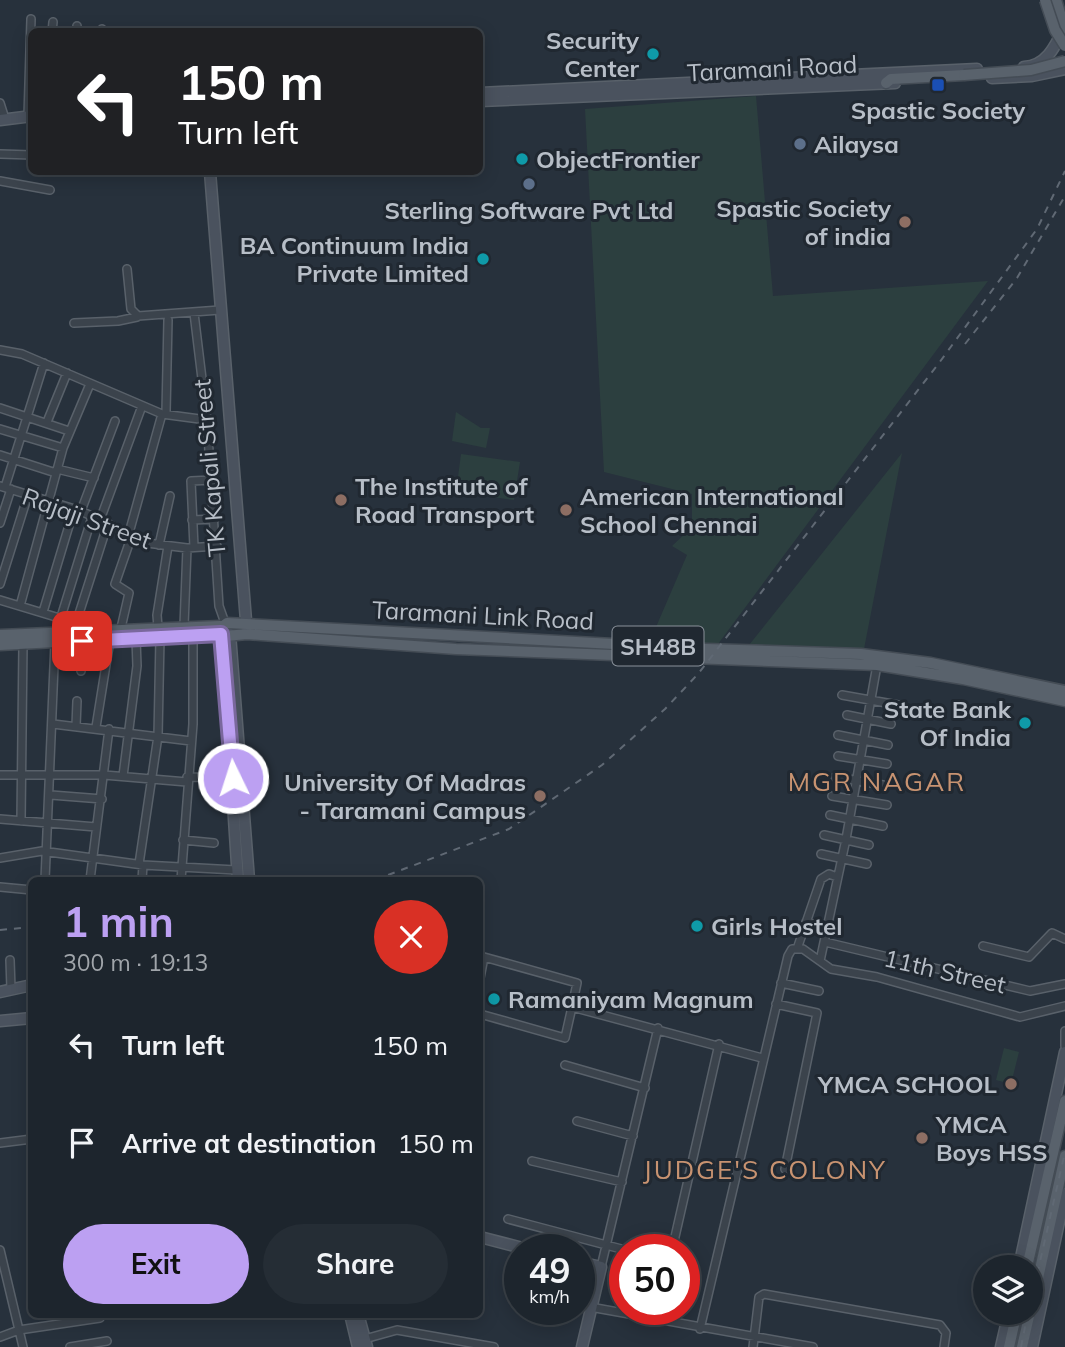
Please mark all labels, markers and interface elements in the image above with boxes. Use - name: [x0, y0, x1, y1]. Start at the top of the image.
- place label: Security Center: [546, 25, 640, 83]
- marker: Security Center: [645, 46, 661, 62]
- street label: Taramani Road: [686, 49, 858, 87]
- text: 150 m: [178, 51, 324, 112]
- icon: left: [63, 56, 154, 147]
- marker: Spastic Society: [930, 77, 946, 93]
- place label: Spastic Society: [851, 95, 1026, 125]
- text: Turn left: [178, 112, 298, 152]
- place label: Ailaysa: [814, 129, 899, 159]
- marker: Ailaysa: [792, 136, 808, 152]
- place label: ObjectFrontier: [536, 144, 700, 174]
- marker: ObjectFrontier: [514, 151, 530, 167]
- marker: Sterling Software Pvt Ltd: [521, 176, 537, 192]
- place label: Spastic Society of india: [716, 193, 892, 251]
- place label: Sterling Software Pvt Ltd: [385, 195, 673, 225]
- marker: Spastic Society of india: [897, 214, 913, 230]
- place label: BA Continuum India Private Limited: [240, 230, 469, 288]
- marker: BA Continuum India Private Limited: [475, 251, 491, 267]
- street label: TK Kapali Street: [186, 378, 232, 558]
- place label: The Institute of Road Transport: [355, 471, 534, 529]
- street label: Rajaji Street: [18, 481, 156, 555]
- place label: American International School Chennai: [580, 481, 844, 539]
- marker: The Institute of Road Transport: [333, 492, 349, 508]
- marker: American International School Chennai: [558, 502, 574, 518]
- street label: Taramani Link Road: [371, 594, 595, 636]
- pin: [52, 611, 112, 671]
- icon: arrive: [63, 622, 101, 660]
- road number: SH48B: [612, 626, 704, 666]
- place label: State Bank Of India: [884, 694, 1012, 752]
- marker: State Bank Of India: [1017, 715, 1033, 731]
- position arrow: [196, 741, 270, 815]
- district label: MGR NAGAR: [788, 765, 966, 798]
- place label: University Of Madras - Taramani Campus: [284, 767, 526, 825]
- marker: University Of Madras - Taramani Campus: [532, 788, 548, 804]
- text: 1 min: [63, 895, 174, 948]
- button: close: [374, 900, 448, 974]
- place label: Girls Hostel: [711, 911, 842, 941]
- marker: Girls Hostel: [689, 918, 705, 934]
- street label: 11th Street: [881, 942, 1009, 1000]
- text: 300 m · 19:13: [63, 948, 208, 977]
- place label: Ramaniyam Magnum: [508, 984, 754, 1014]
- marker: Ramaniyam Magnum: [486, 991, 502, 1007]
- icon: left: [63, 1026, 101, 1064]
- text: Turn left: [122, 1029, 224, 1062]
- text: 150 m: [372, 1029, 448, 1062]
- place label: YMCA SCHOOL: [817, 1069, 997, 1099]
- marker: YMCA SCHOOL: [1003, 1076, 1019, 1092]
- place label: YMCA Boys HSS: [935, 1109, 1047, 1167]
- icon: arrive: [63, 1124, 101, 1162]
- text: Arrive at destination: [122, 1127, 377, 1160]
- text: 150 m: [398, 1127, 474, 1160]
- marker: YMCA Boys HSS: [914, 1130, 930, 1146]
- district label: JUDGE'S COLONY: [643, 1153, 887, 1186]
- button: Exit: [63, 1224, 249, 1304]
- button: Share: [263, 1224, 448, 1304]
- speed limit sign: 50: [609, 1234, 700, 1325]
- text: 49: [528, 1248, 571, 1292]
- map controls: [973, 1255, 1043, 1325]
- button: layers: [973, 1255, 1043, 1325]
- text: km/h: [529, 1285, 570, 1308]

